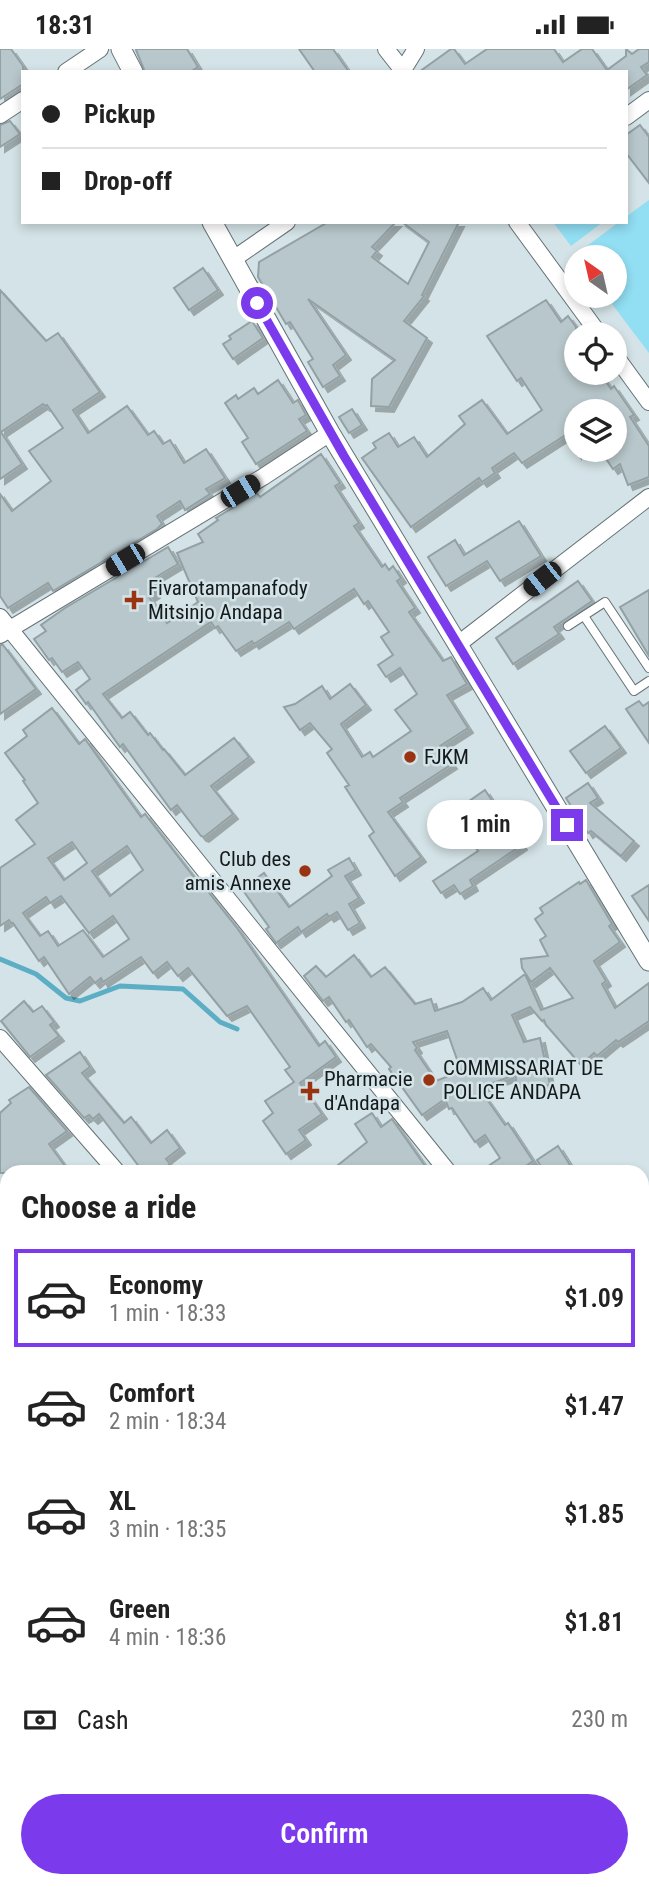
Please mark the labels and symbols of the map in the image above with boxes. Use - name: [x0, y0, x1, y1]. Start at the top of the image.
- north arrow: [564, 245, 626, 308]
- route start: [241, 287, 273, 319]
- car: [217, 471, 264, 511]
- car: [102, 540, 149, 580]
- car: [519, 558, 566, 600]
- place label: Fivarotampanafody Mitsinjo Andapa: [148, 576, 308, 624]
- marker: Fivarotampanafody Mitsinjo Andapa: [126, 592, 142, 608]
- place label: FJKM: [424, 745, 469, 769]
- marker: FJKM: [402, 749, 418, 765]
- callout: 1 min: [427, 801, 542, 849]
- route end: [551, 809, 583, 841]
- place label: Club des amis Annexe: [185, 847, 291, 895]
- marker: Club des amis Annexe: [297, 863, 313, 879]
- place label: COMMISSARIAT DE POLICE ANDAPA: [443, 1056, 604, 1104]
- place label: Pharmacie d'Andapa: [324, 1067, 413, 1115]
- marker: COMMISSARIAT DE POLICE ANDAPA: [421, 1072, 437, 1088]
- marker: Pharmacie d'Andapa: [302, 1083, 318, 1099]

